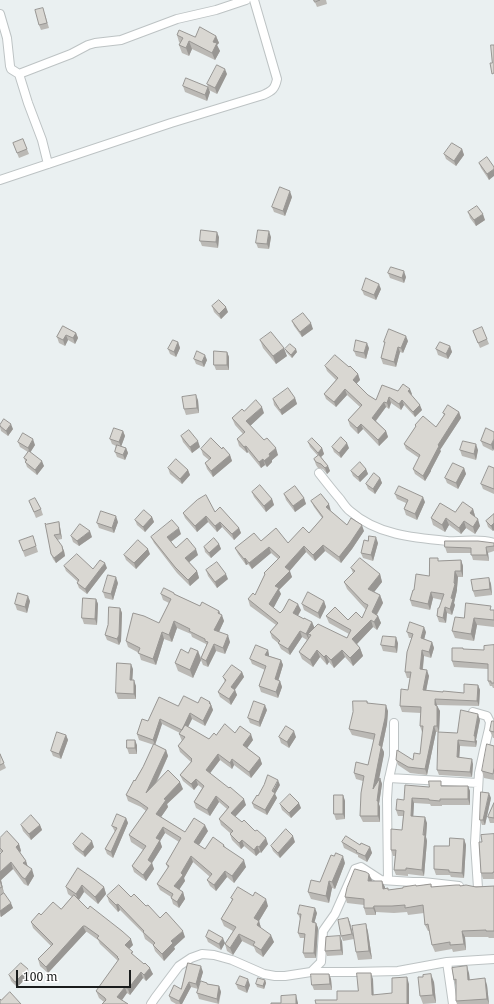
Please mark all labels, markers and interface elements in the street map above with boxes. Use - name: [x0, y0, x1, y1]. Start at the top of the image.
- scale bar: [18, 962, 133, 988]
- text: 100 m: [23, 968, 58, 985]

